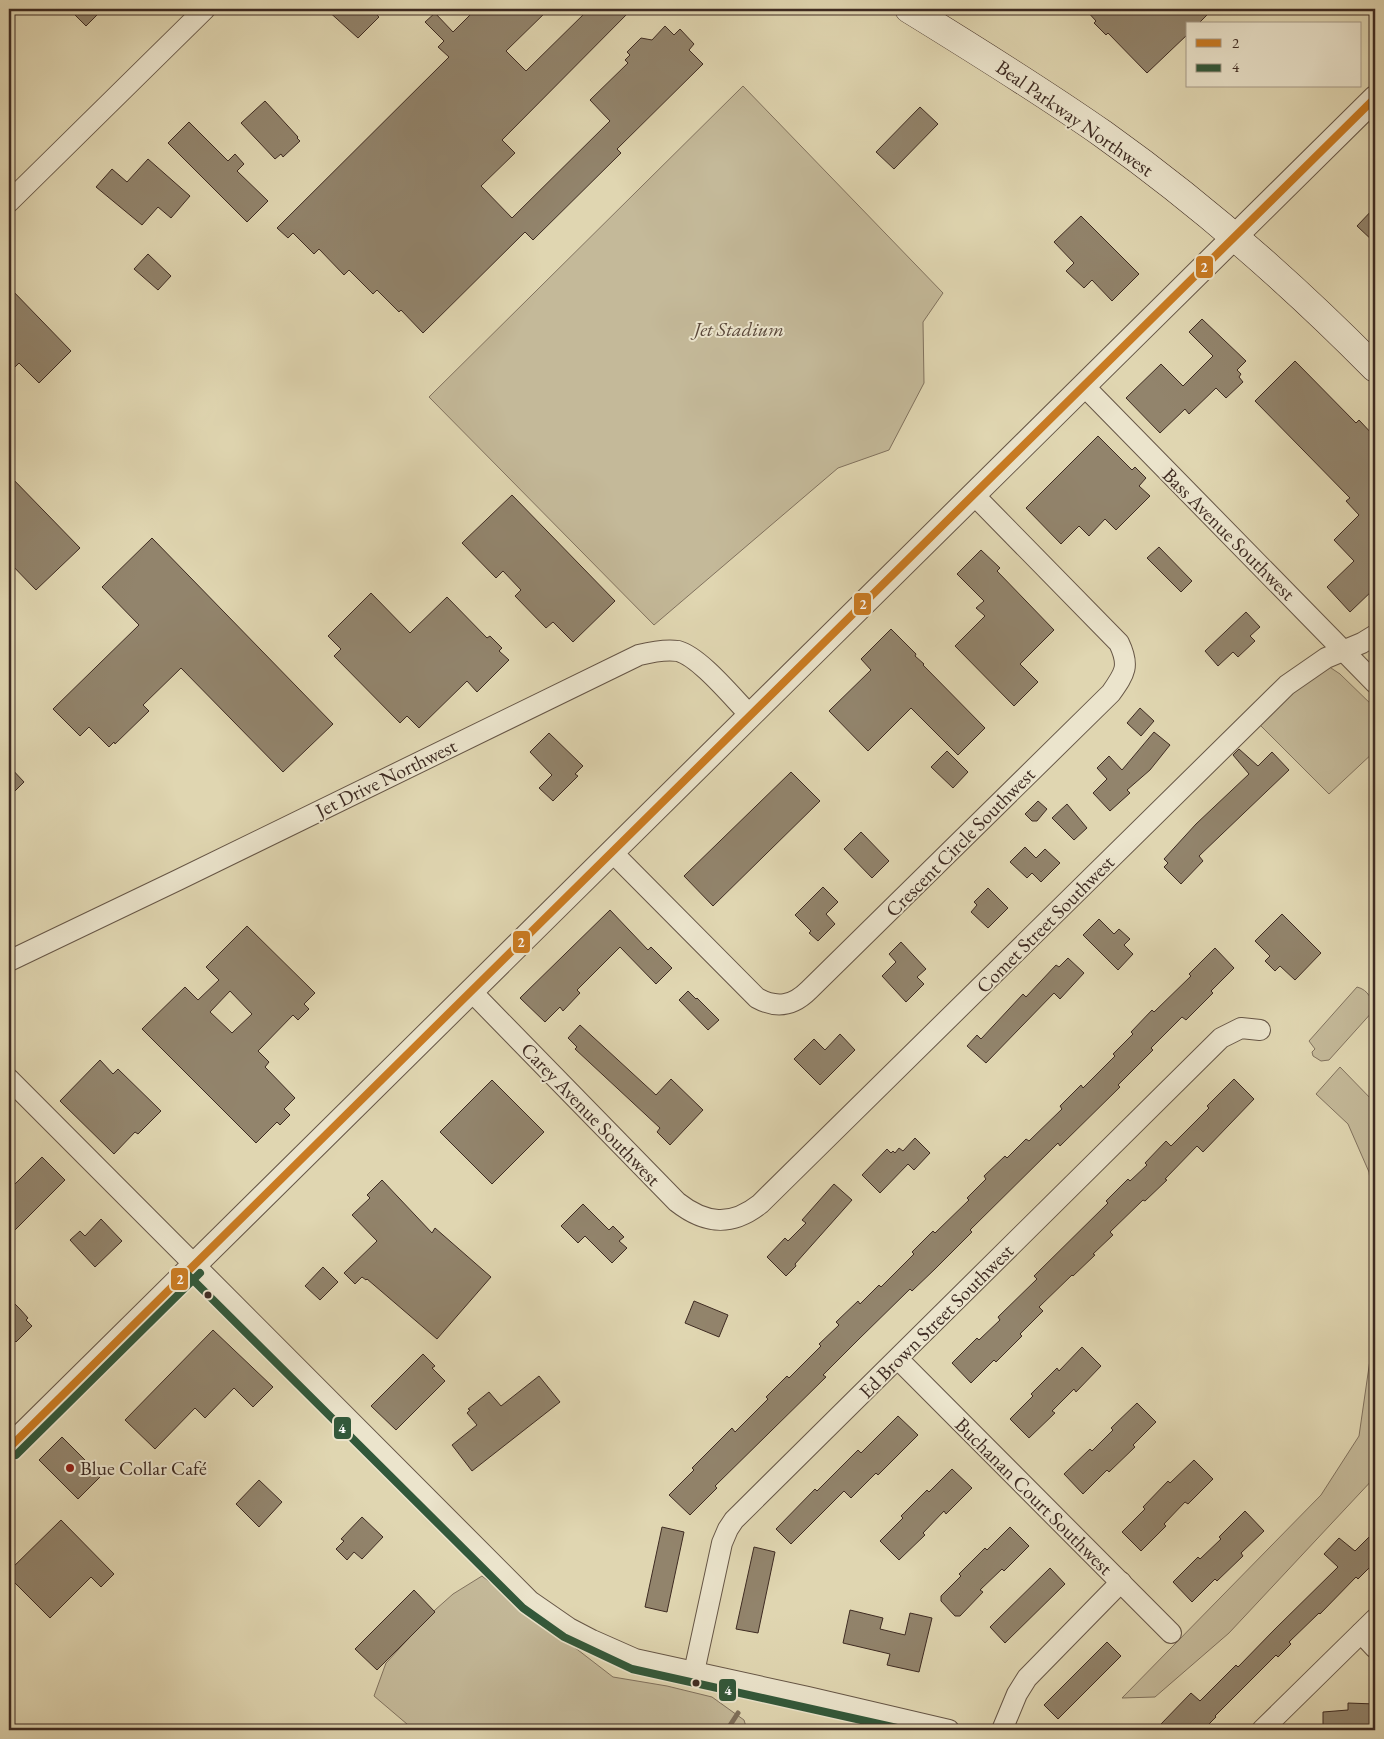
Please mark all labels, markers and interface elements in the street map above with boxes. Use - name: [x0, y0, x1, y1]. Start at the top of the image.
- legend: [1186, 22, 1362, 88]
- text: 2: [1232, 33, 1240, 52]
- street label: Beal Parkway Northwest: [991, 54, 1159, 183]
- text: 4: [1232, 57, 1240, 76]
- line badge: 2: [1195, 255, 1214, 279]
- text: 2: [1200, 258, 1208, 276]
- park label: Jet Stadium: [690, 316, 784, 342]
- street label: Bass Avenue Southwest: [1157, 462, 1301, 606]
- line badge: 2: [853, 592, 872, 616]
- text: 2: [859, 595, 867, 613]
- street label: Jet Drive Northwest: [309, 732, 461, 824]
- street label: Crescent Circle Southwest: [880, 761, 1041, 922]
- street label: Comet Street Southwest: [970, 849, 1120, 999]
- line badge: 2: [512, 930, 531, 954]
- text: 2: [517, 933, 525, 951]
- street label: Carey Avenue Southwest: [516, 1036, 667, 1192]
- street label: Ed Brown Street Southwest: [853, 1238, 1019, 1404]
- line badge: 2: [170, 1267, 189, 1291]
- text: 2: [176, 1270, 184, 1288]
- unlabelled marker: [203, 1290, 213, 1300]
- street label: Buchanan Court Southwest: [950, 1412, 1119, 1581]
- line badge: 4: [333, 1416, 352, 1440]
- text: 4: [338, 1419, 346, 1437]
- place label: Blue Collar Café: [80, 1455, 207, 1481]
- marker: Blue Collar Café: [64, 1462, 76, 1474]
- unlabelled marker: [691, 1678, 701, 1688]
- line badge: 4: [718, 1678, 737, 1702]
- text: 4: [724, 1681, 732, 1699]

